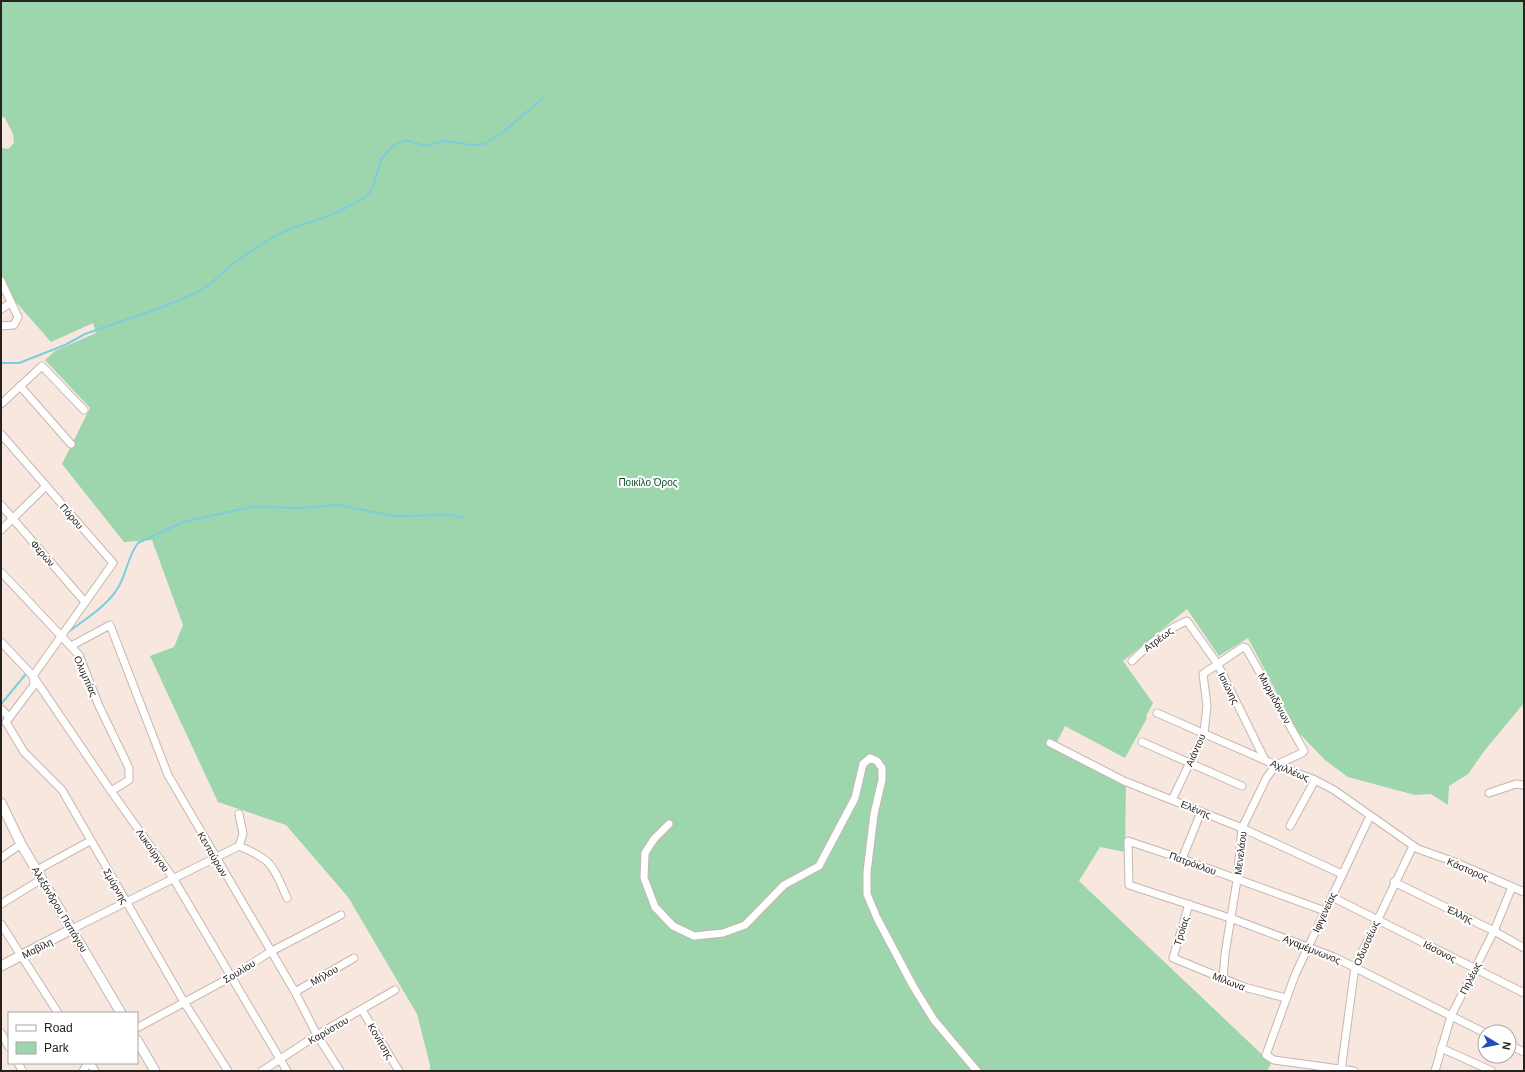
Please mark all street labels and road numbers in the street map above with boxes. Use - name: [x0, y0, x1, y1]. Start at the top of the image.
- street label: Πόρου: [58, 502, 85, 531]
- street label: Φερών: [28, 538, 57, 569]
- street label: Ατρέως: [1142, 625, 1175, 654]
- street label: Ολυμπίας: [72, 654, 99, 698]
- street label: Ισιώνης: [1216, 670, 1241, 706]
- street label: Μυρμιδόνων: [1256, 671, 1293, 726]
- street label: Αιάντου: [1183, 732, 1208, 768]
- street label: Αχιλλέως: [1269, 757, 1311, 784]
- street label: Ελένης: [1179, 798, 1213, 821]
- street label: Λυκούργου: [134, 827, 171, 874]
- street label: Κενταύρων: [195, 830, 230, 879]
- street label: Μενελάου: [1232, 831, 1249, 876]
- street label: Πατρόκλου: [1168, 850, 1218, 877]
- street label: Κάστορος: [1445, 856, 1490, 883]
- street label: Αλεξάνδρου Παπάγου: [29, 865, 89, 955]
- street label: Σμύρνης: [101, 867, 130, 906]
- street label: Ιφιγενείας: [1310, 890, 1339, 934]
- street label: Έλλης: [1444, 903, 1475, 926]
- street label: Τροίας: [1172, 915, 1191, 947]
- street label: Οδυσσέως: [1352, 919, 1381, 967]
- street label: Αγαμέμνωνος: [1281, 933, 1343, 966]
- street label: Μαβίλη: [20, 936, 54, 961]
- street label: Ιάσονος: [1421, 938, 1458, 965]
- street label: Σουλίου: [221, 958, 257, 985]
- street label: Πηλέως: [1458, 960, 1483, 996]
- street label: Μήλου: [309, 963, 340, 988]
- street label: Μίλωνα: [1211, 970, 1247, 993]
- street label: Καρύστου: [306, 1015, 350, 1046]
- street label: Κονίτσης: [366, 1021, 396, 1061]

